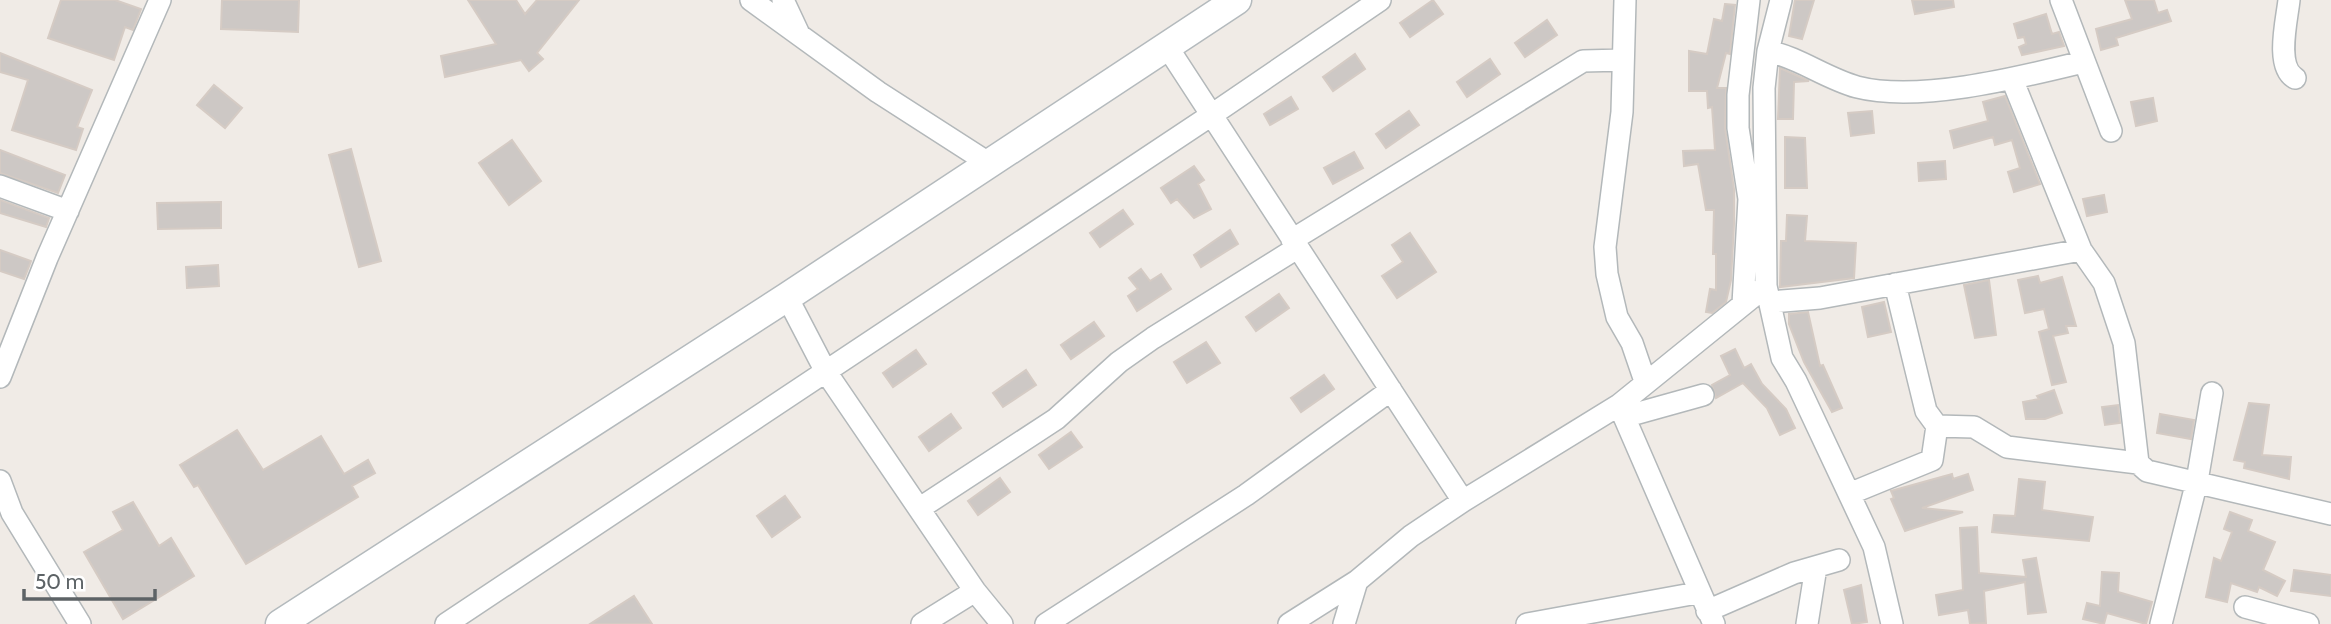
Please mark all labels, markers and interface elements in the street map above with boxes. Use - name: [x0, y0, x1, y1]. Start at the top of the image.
- scale bar: [24, 558, 156, 602]
- text: 50 m: [35, 569, 84, 594]

